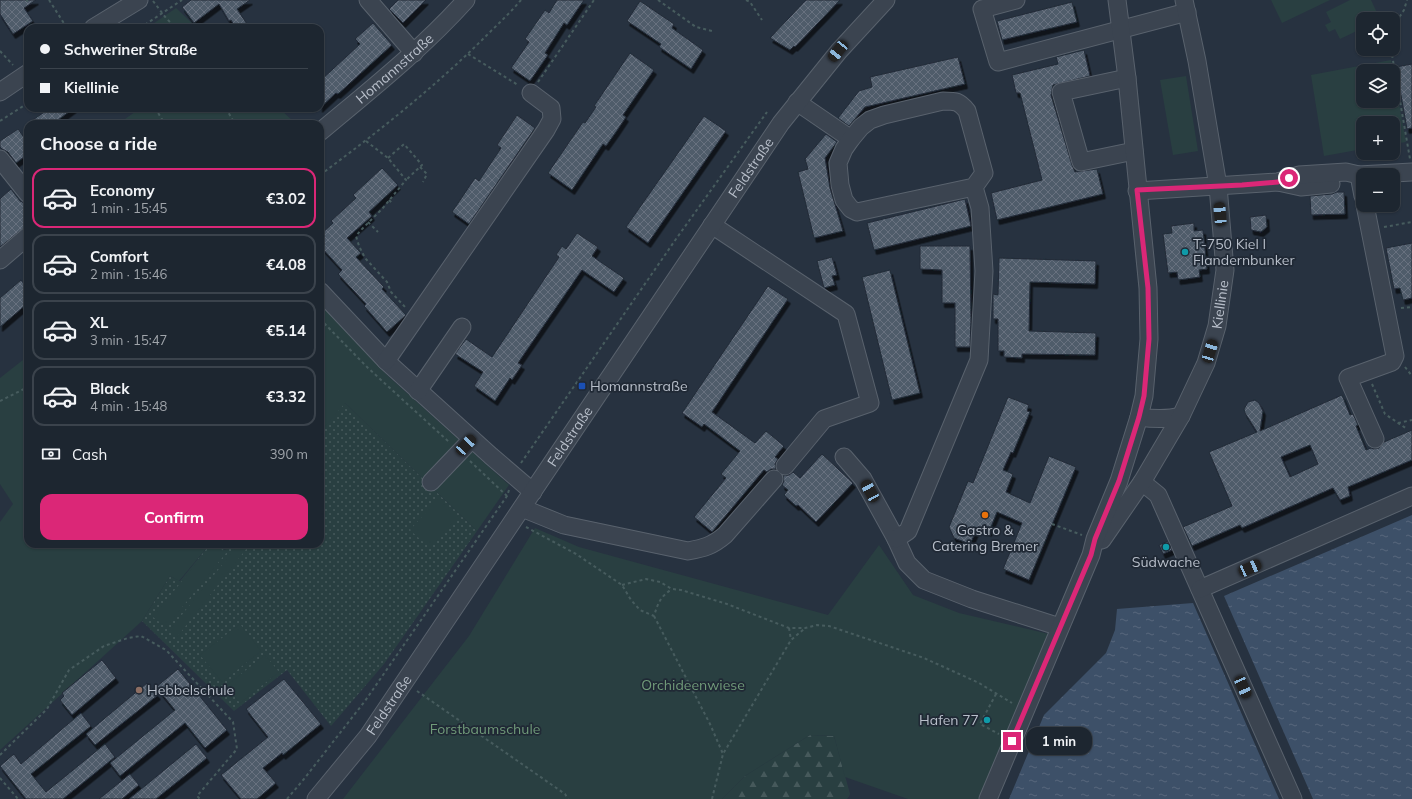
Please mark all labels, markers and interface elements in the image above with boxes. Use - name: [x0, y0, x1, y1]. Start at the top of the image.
- map controls: [1356, 12, 1400, 212]
- button: locate: [1356, 12, 1400, 56]
- street label: Homannstraße: [352, 29, 437, 107]
- car: [826, 38, 850, 64]
- text: Schweriner Straße: [64, 40, 197, 59]
- button: layers: [1356, 64, 1400, 108]
- text: Kiellinie: [64, 78, 119, 97]
- button: +: [1356, 116, 1400, 160]
- text: Choose a ride: [40, 132, 157, 155]
- street label: Feldstraße: [724, 134, 778, 201]
- button: −: [1356, 168, 1400, 212]
- route start: [1280, 169, 1298, 187]
- icon: car: [42, 180, 78, 216]
- text: Economy: [90, 181, 155, 200]
- text: €3.02: [266, 189, 306, 208]
- text: 1 min · 15:45: [90, 200, 167, 216]
- car: [1213, 202, 1227, 226]
- place label: T-750 Kiel I Flandernbunker: [1193, 235, 1295, 269]
- icon: car: [42, 246, 78, 282]
- text: Comfort: [90, 247, 148, 266]
- marker: T-750 Kiel I Flandernbunker: [1180, 247, 1190, 257]
- text: €4.08: [266, 255, 306, 274]
- text: 2 min · 15:46: [90, 266, 167, 282]
- street label: Kiellinie: [1208, 279, 1232, 330]
- icon: car: [42, 312, 78, 348]
- text: XL: [90, 313, 108, 332]
- text: €5.14: [266, 321, 306, 340]
- text: 3 min · 15:47: [90, 332, 167, 348]
- car: [1201, 338, 1219, 364]
- place label: Homannstraße: [590, 377, 688, 395]
- icon: car: [42, 378, 78, 414]
- text: Black: [90, 379, 129, 398]
- marker: Homannstraße: [577, 381, 587, 391]
- text: €3.32: [266, 387, 306, 406]
- text: 4 min · 15:48: [90, 398, 167, 414]
- street label: Feldstraße: [543, 403, 597, 470]
- car: [453, 432, 479, 458]
- icon: cash: [40, 443, 62, 465]
- text: Cash: [72, 445, 107, 464]
- text: 390 m: [270, 446, 308, 462]
- car: [859, 478, 881, 504]
- button: Confirm: [40, 494, 308, 540]
- marker: Gastro & Catering Bremer: [980, 510, 990, 520]
- place label: Gastro & Catering Bremer: [932, 521, 1039, 555]
- marker: Südwache: [1161, 542, 1171, 552]
- place label: Südwache: [1132, 553, 1200, 571]
- car: [1237, 558, 1263, 578]
- street label: Feldstraße: [362, 672, 416, 739]
- car: [1233, 674, 1253, 700]
- park label: Orchideenwiese: [641, 676, 745, 694]
- place label: Hebbelschule: [147, 681, 234, 699]
- marker: Hebbelschule: [134, 685, 144, 695]
- place label: Hafen 77: [919, 711, 979, 729]
- marker: Hafen 77: [982, 715, 992, 725]
- park label: Forstbaumschule: [430, 720, 540, 738]
- callout: 1 min: [1026, 727, 1092, 755]
- route end: [1003, 732, 1021, 750]
- text: 1 min: [1042, 733, 1076, 749]

